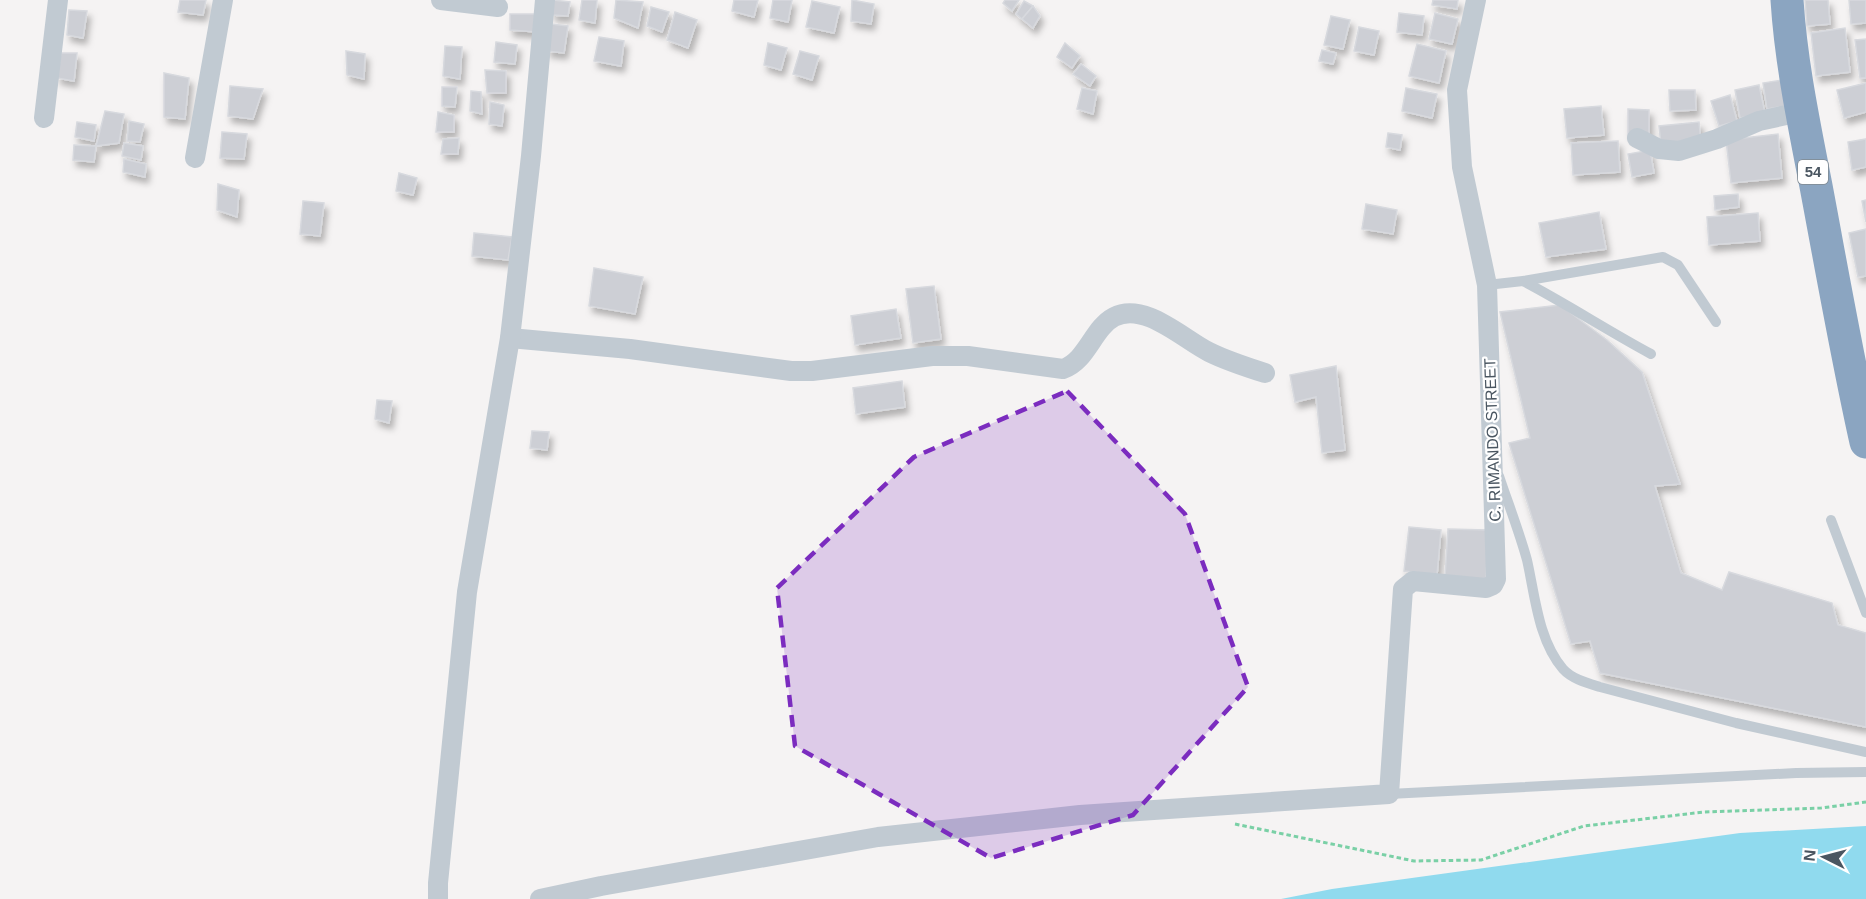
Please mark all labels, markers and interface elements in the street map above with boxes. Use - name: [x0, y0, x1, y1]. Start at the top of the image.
- road number: 54: [1798, 160, 1828, 184]
- street label: C. RIMANDO STREET: [1481, 358, 1504, 522]
- north arrow: [1794, 827, 1854, 887]
- text: N: [1801, 849, 1819, 862]

